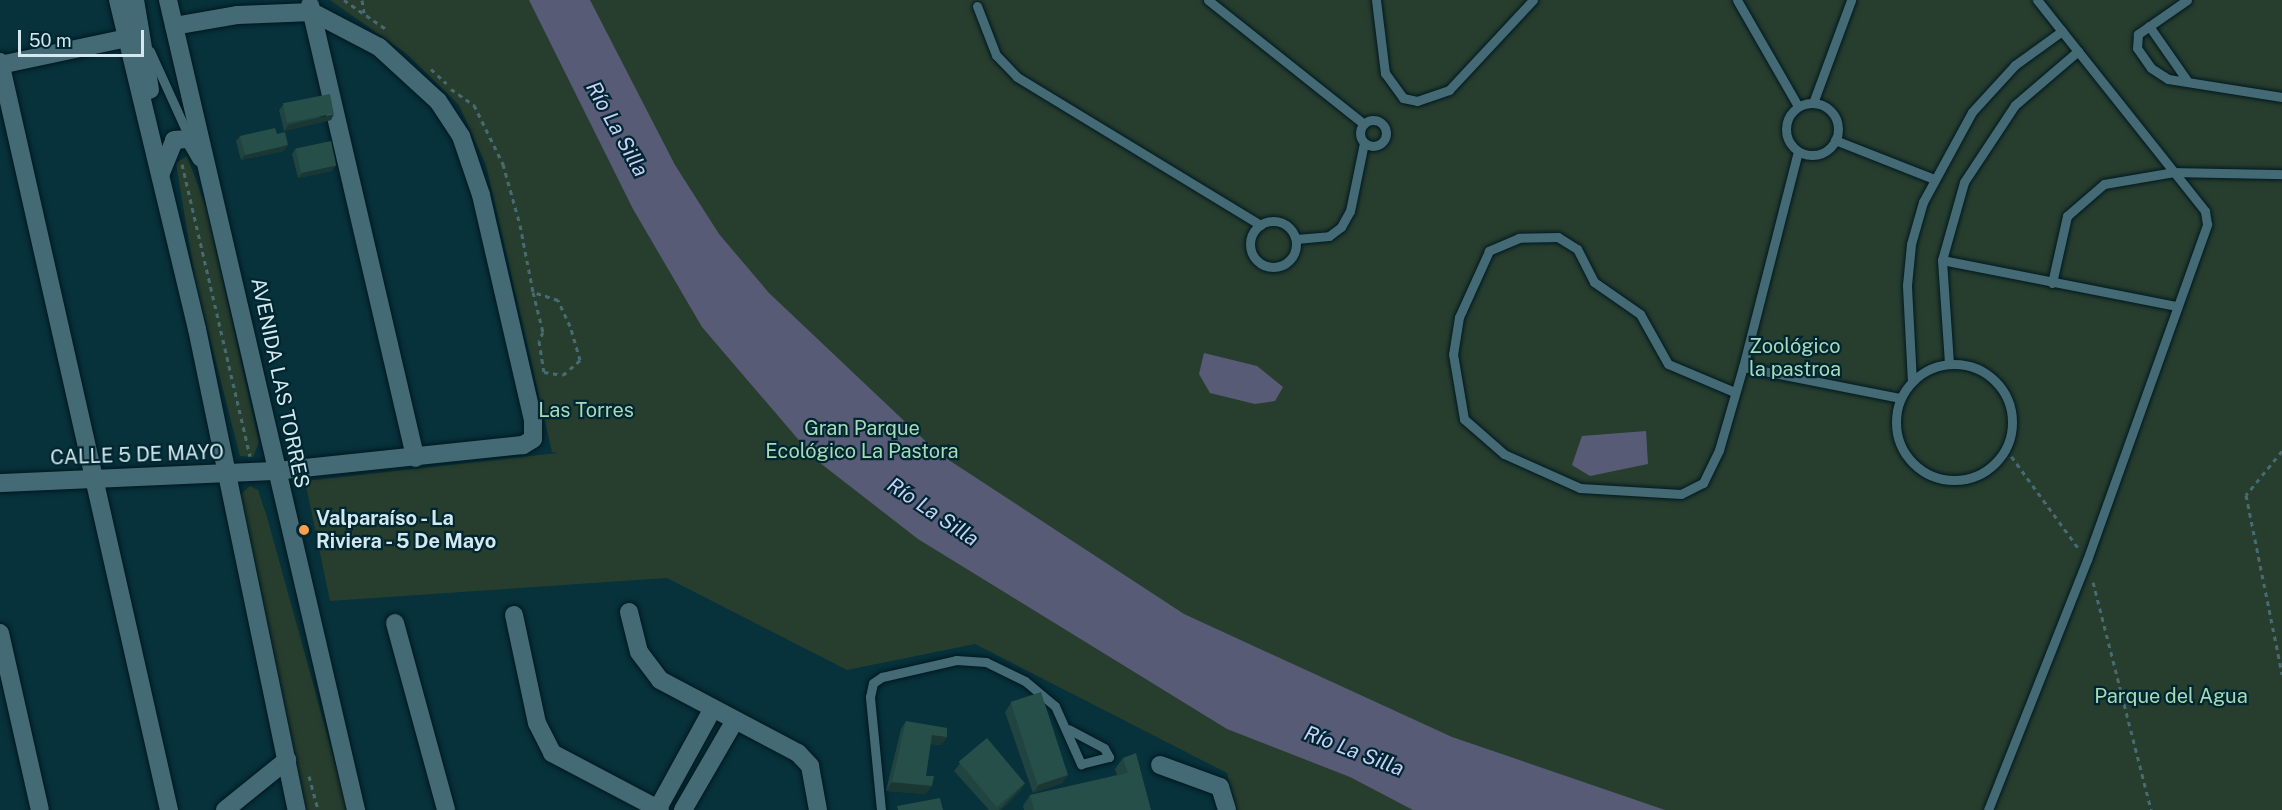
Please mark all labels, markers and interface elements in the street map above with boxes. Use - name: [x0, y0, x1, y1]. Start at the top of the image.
- scale bar: [21, 18, 147, 56]
- text: 50 m: [29, 30, 72, 51]
- water label: Río La Silla: [581, 77, 653, 181]
- street label: AVENIDA LAS TORRES: [246, 276, 314, 490]
- park label: Zoológico la pastroa: [1749, 334, 1841, 381]
- park label: Las Torres: [538, 398, 634, 422]
- park label: Gran Parque Ecológico La Pastora: [765, 417, 959, 464]
- street label: CALLE 5 DE MAYO: [50, 440, 224, 470]
- water label: Río La Silla: [882, 472, 984, 552]
- place label: Valparaíso - La Riviera - 5 De Mayo: [316, 506, 499, 553]
- marker: Valparaíso - La Riviera - 5 De Mayo: [297, 523, 311, 537]
- park label: Parque del Agua: [2094, 684, 2248, 708]
- water label: Río La Silla: [1300, 720, 1408, 782]

